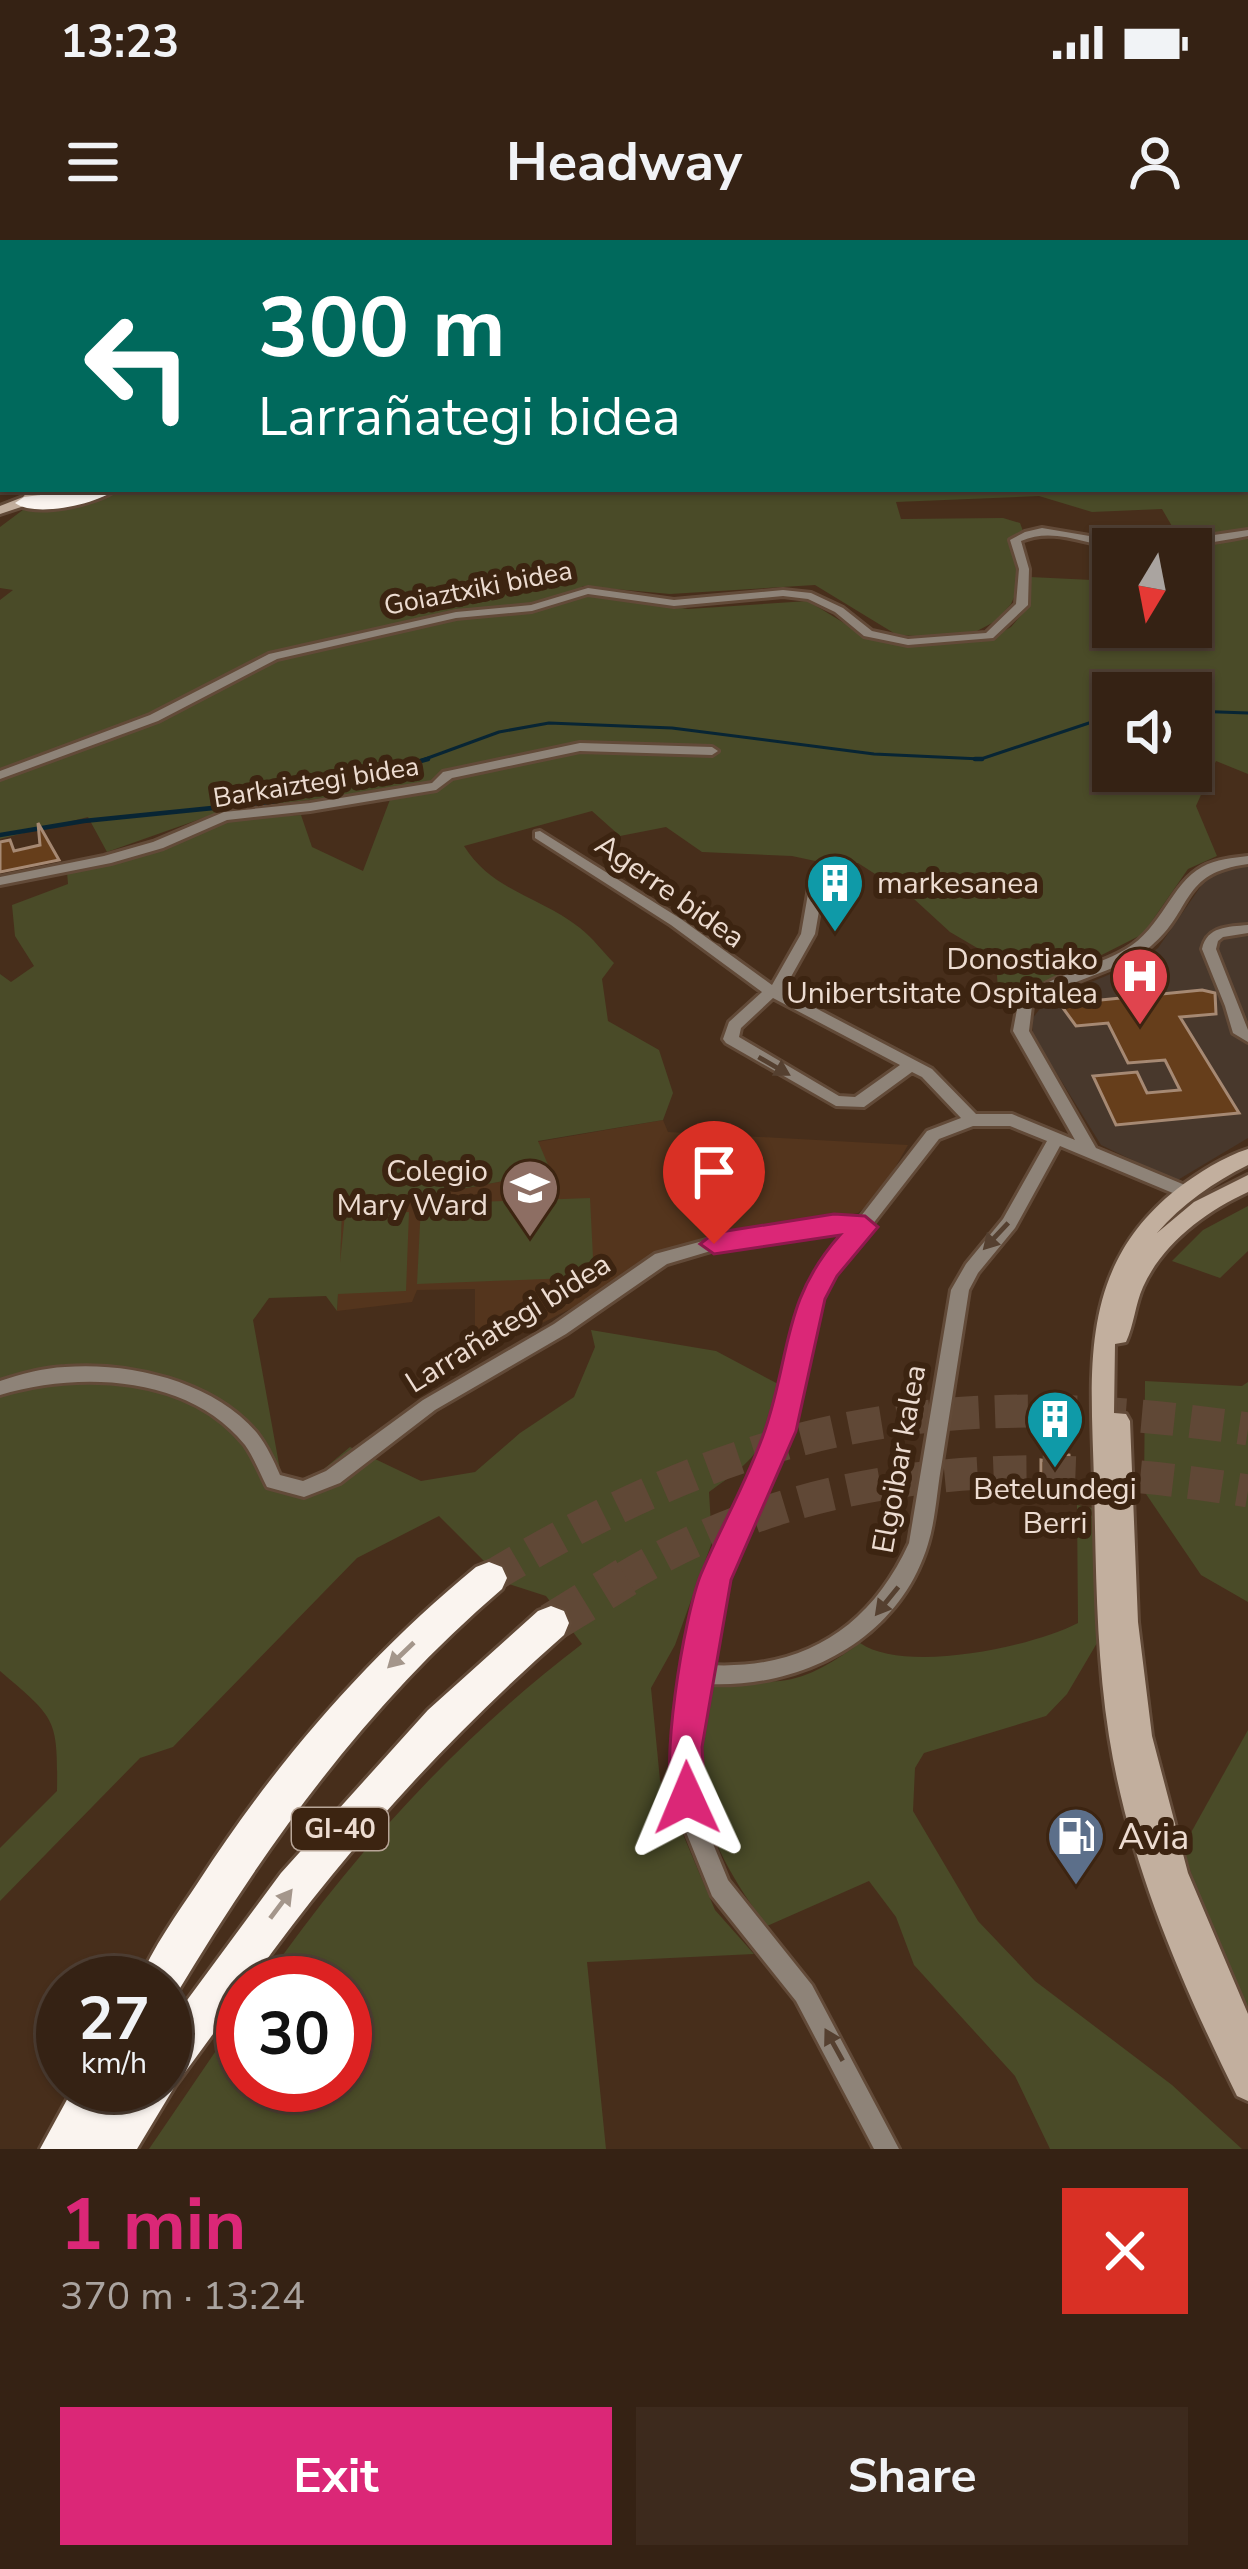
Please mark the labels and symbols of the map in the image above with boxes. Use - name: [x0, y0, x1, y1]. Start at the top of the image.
- north arrow: [1092, 528, 1212, 648]
- street label: Goiaztxiki bidea: [381, 552, 575, 625]
- street label: Barkaiztegi bidea: [211, 748, 422, 817]
- street label: Agerre bidea: [587, 825, 753, 958]
- building icon: markesanea: [804, 852, 866, 934]
- place label: markesanea: [877, 863, 1039, 904]
- place label: Donostiako Unibertsitate Ospitalea: [786, 939, 1098, 1014]
- hospital icon: Donostiako Unibertsitate Ospitalea: [1109, 945, 1171, 1027]
- one-way arrow: [757, 1054, 791, 1075]
- pin: [663, 1121, 765, 1244]
- place label: Colegio Mary Ward: [336, 1151, 488, 1226]
- school or university icon: Colegio Mary Ward: [499, 1157, 561, 1239]
- one-way arrow: [983, 1221, 1010, 1250]
- street label: Larrañategi bidea: [398, 1244, 619, 1403]
- street label: Elgoibar kalea: [863, 1362, 936, 1557]
- building icon: Betelundegi Berri: [1024, 1388, 1086, 1470]
- place label: Betelundegi Berri: [973, 1469, 1137, 1544]
- one-way arrow: [875, 1585, 900, 1616]
- one-way arrow: [387, 1640, 416, 1668]
- position arrow: [624, 1735, 750, 1861]
- fuel station icon: Avia: [1045, 1805, 1107, 1887]
- road number: GI-40: [292, 1808, 388, 1850]
- place label: Avia: [1118, 1813, 1189, 1862]
- one-way arrow: [269, 1888, 293, 1920]
- speed limit sign: 30: [216, 1956, 372, 2112]
- one-way arrow: [824, 2028, 845, 2062]

